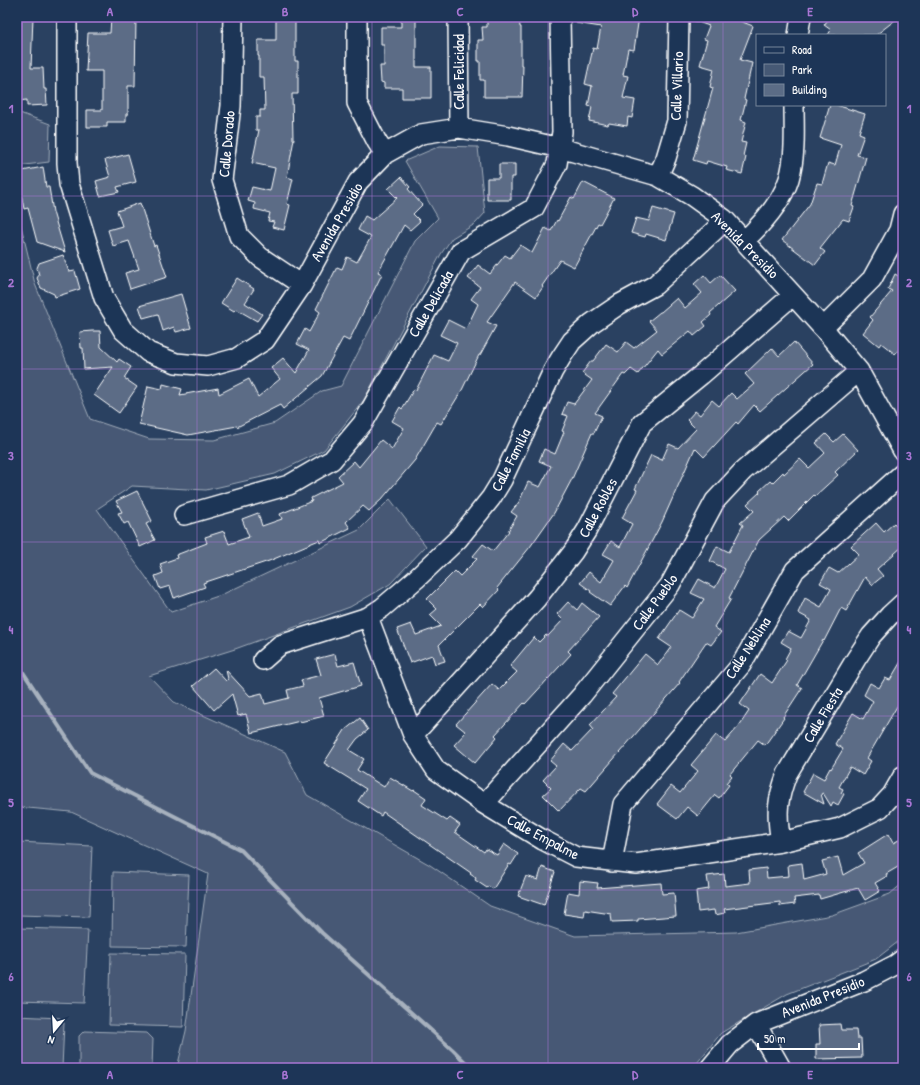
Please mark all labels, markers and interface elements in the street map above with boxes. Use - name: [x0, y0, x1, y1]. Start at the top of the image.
- text: A: [107, 2, 114, 20]
- text: B: [282, 2, 289, 20]
- text: C: [456, 2, 464, 20]
- text: D: [632, 2, 639, 20]
- text: E: [807, 2, 813, 20]
- street label: Calle Felicidad: [448, 34, 469, 110]
- legend: [756, 34, 886, 106]
- text: Road: [792, 41, 812, 58]
- street label: Calle Villario: [665, 51, 688, 121]
- text: Park: [792, 61, 812, 78]
- text: Building: [792, 81, 827, 98]
- text: 1: [9, 99, 14, 117]
- text: 1: [907, 99, 912, 117]
- street label: Calle Dorado: [213, 110, 240, 178]
- street label: Avenida Presidio: [305, 178, 368, 265]
- street label: Avenida Presidio: [707, 206, 784, 283]
- street label: Calle Delicada: [403, 266, 458, 341]
- text: 2: [8, 273, 15, 291]
- text: 2: [906, 273, 913, 291]
- street label: Calle Familia: [486, 424, 535, 495]
- text: 3: [8, 446, 14, 464]
- text: 3: [906, 446, 912, 464]
- street label: Calle Robles: [573, 474, 622, 541]
- street label: Calle Pueblo: [627, 569, 682, 634]
- street label: Calle Neblina: [720, 613, 776, 683]
- text: 4: [9, 620, 14, 638]
- text: 4: [907, 620, 912, 638]
- street label: Calle Fiesta: [798, 683, 848, 747]
- text: 5: [8, 793, 14, 811]
- text: 5: [906, 793, 912, 811]
- street label: Calle Empalme: [503, 809, 583, 864]
- text: 6: [8, 967, 14, 985]
- text: 6: [906, 967, 912, 985]
- street label: Avenida Presidio: [778, 970, 868, 1023]
- north arrow: [34, 1011, 74, 1051]
- scale bar: [758, 1025, 859, 1051]
- text: 50 m: [764, 1030, 785, 1047]
- text: N: [46, 1033, 56, 1048]
- text: A: [107, 1065, 114, 1083]
- text: B: [282, 1065, 289, 1083]
- text: C: [456, 1065, 464, 1083]
- text: D: [632, 1065, 639, 1083]
- text: E: [807, 1065, 813, 1083]

